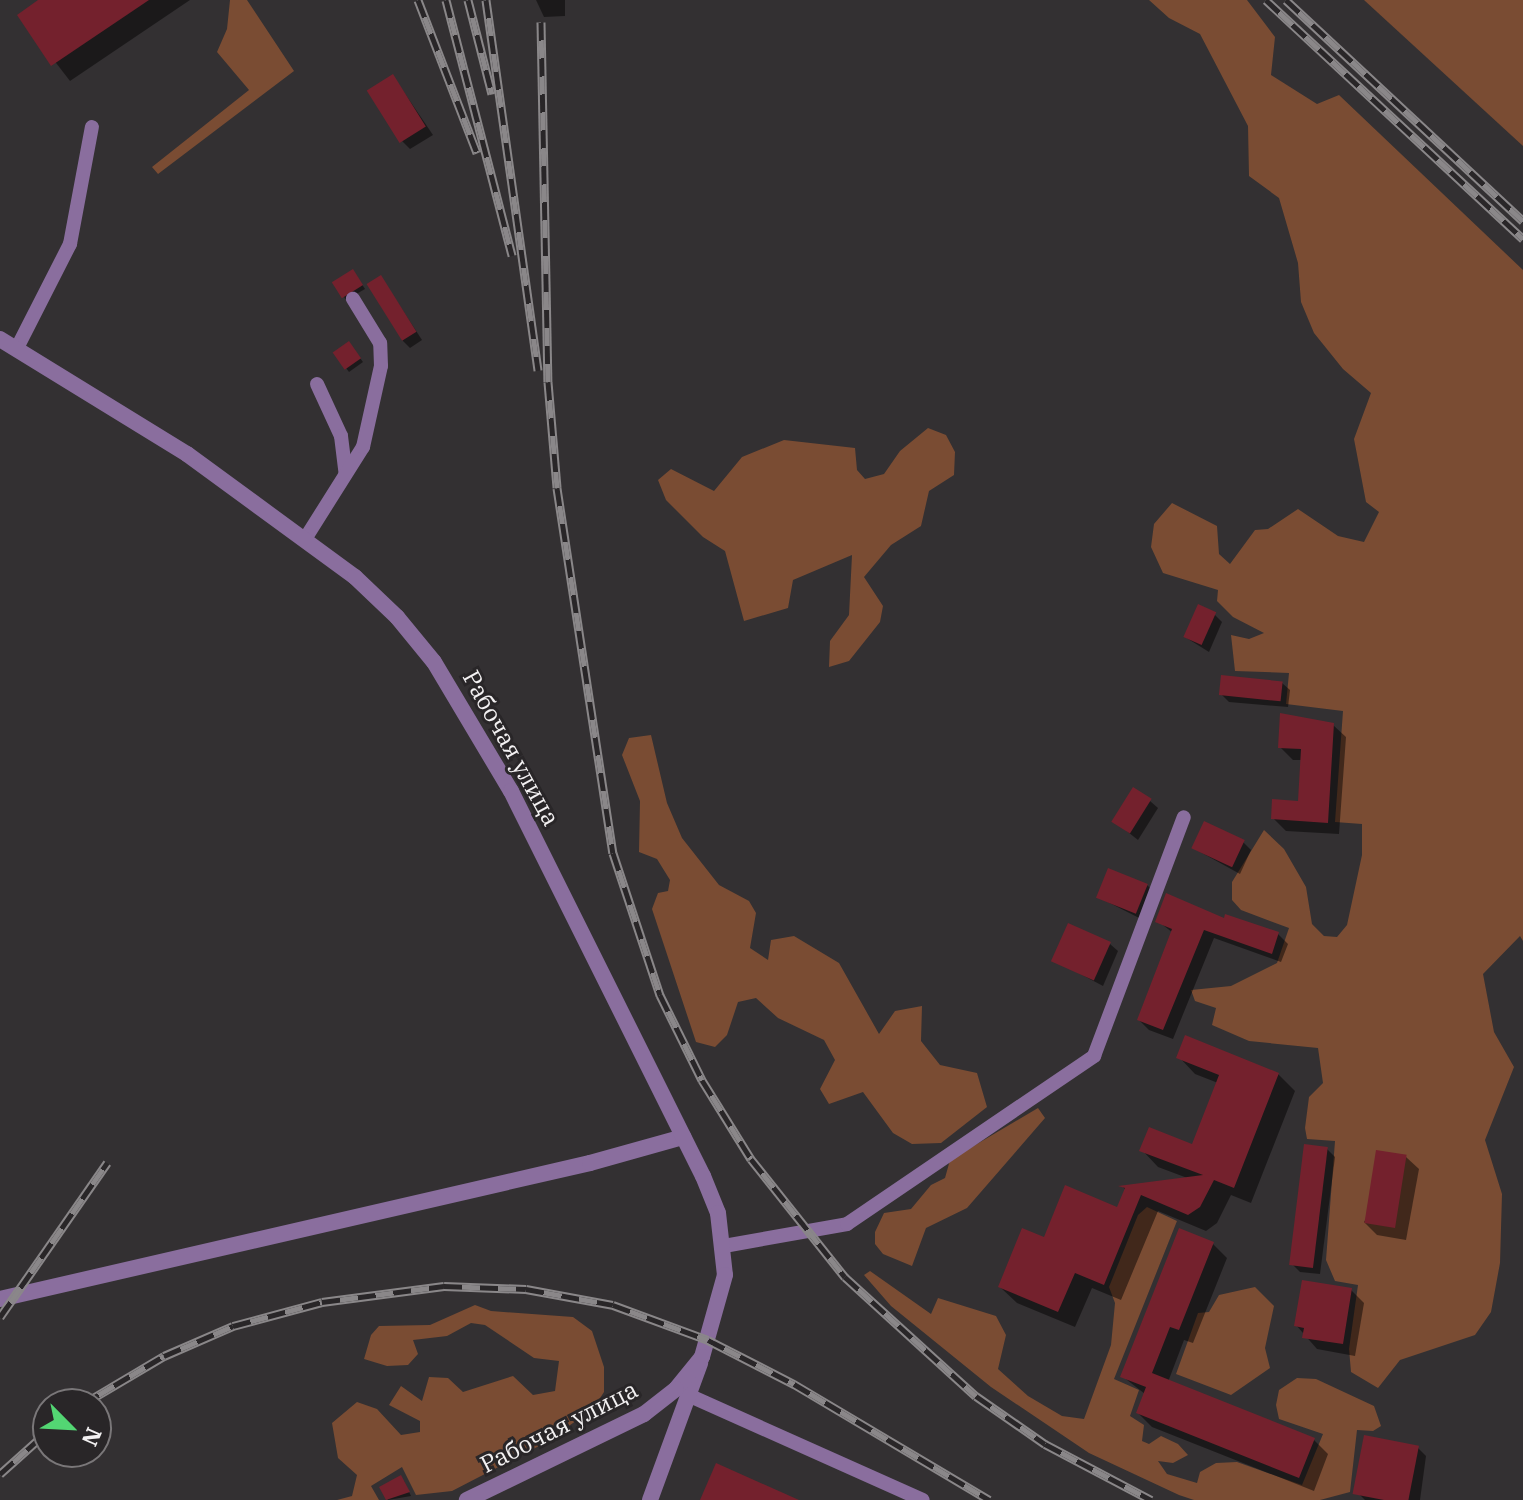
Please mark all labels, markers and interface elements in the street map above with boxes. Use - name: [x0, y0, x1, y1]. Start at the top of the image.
- street label: Рабочая улица: [456, 665, 566, 831]
- street label: Рабочая улица: [475, 1375, 643, 1479]
- north arrow: [32, 1388, 112, 1468]
- text: N: [76, 1423, 109, 1451]

